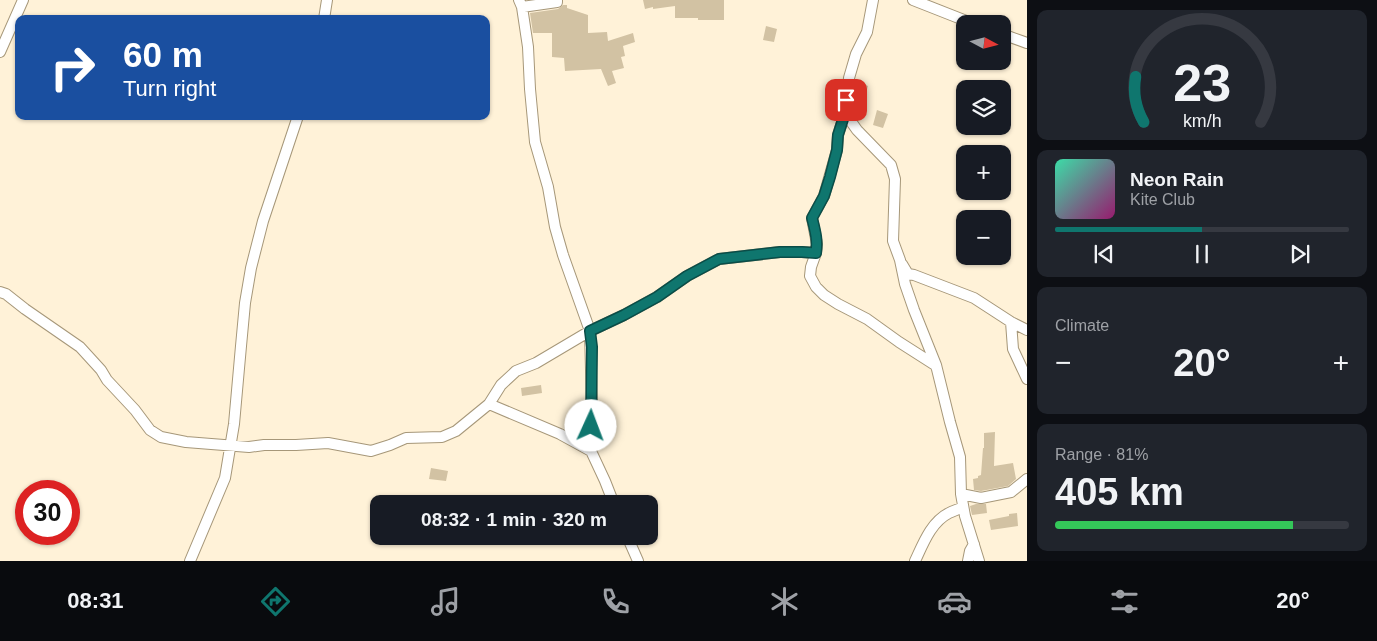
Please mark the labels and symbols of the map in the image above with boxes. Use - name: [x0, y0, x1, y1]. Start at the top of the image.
- north arrow: [956, 15, 1011, 70]
- pin: [825, 79, 867, 121]
- position arrow: [564, 399, 616, 451]
- speed limit sign: 30: [15, 480, 80, 545]

